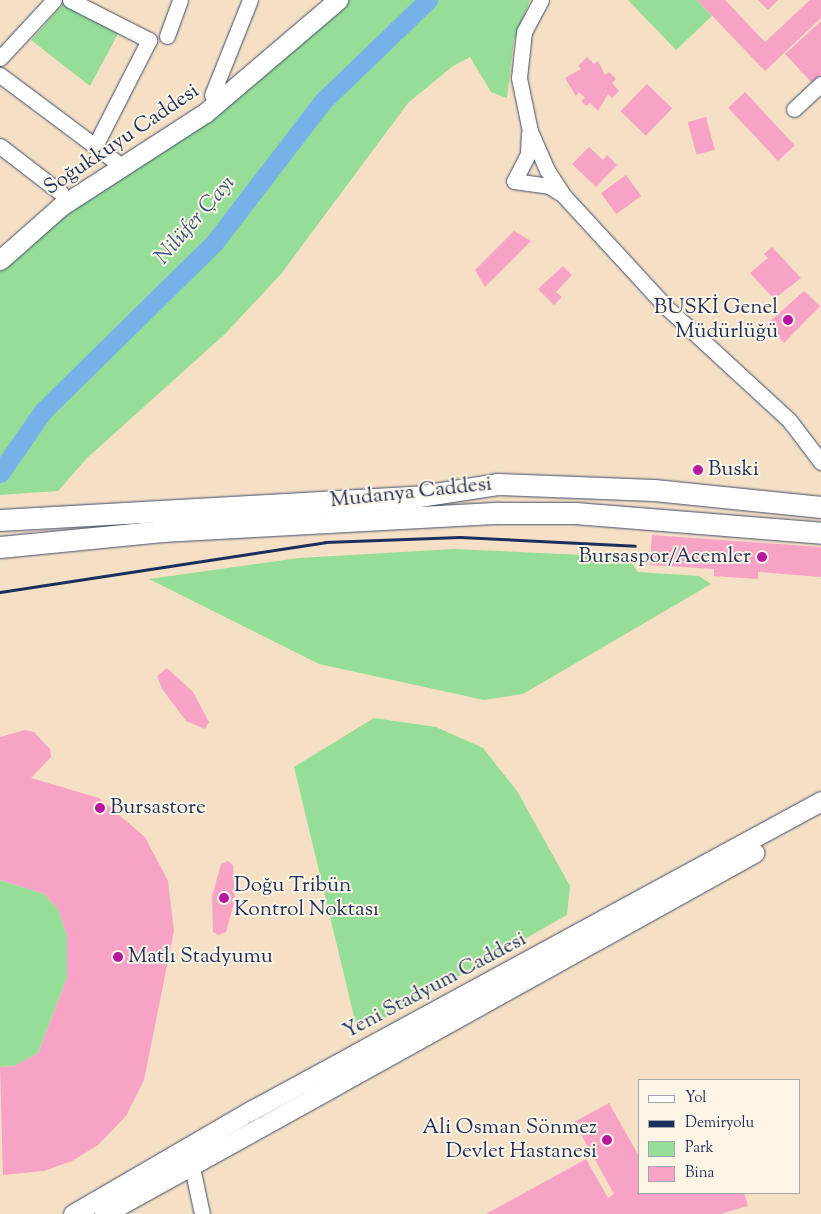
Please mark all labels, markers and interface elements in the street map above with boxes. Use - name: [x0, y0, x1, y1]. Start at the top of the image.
- street label: Soğukkuyu Caddesi: [40, 79, 204, 201]
- water label: Nilüfer Çayı: [150, 171, 242, 271]
- place label: BUSKİ Genel Müdürlüğü: [654, 295, 778, 345]
- marker: BUSKİ Genel Müdürlüğü: [782, 314, 794, 326]
- place label: Buski: [708, 457, 759, 483]
- marker: Buski: [692, 464, 704, 476]
- street label: Mudanya Caddesi: [329, 472, 493, 514]
- place label: Bursaspor/Acemler: [579, 544, 751, 570]
- marker: Bursaspor/Acemler: [755, 550, 769, 564]
- place label: Bursastore: [110, 795, 206, 821]
- marker: Bursastore: [94, 802, 106, 814]
- place label: Doğu Tribün Kontrol Noktası: [234, 873, 379, 923]
- marker: Doğu Tribün Kontrol Noktası: [218, 892, 230, 904]
- street label: Yeni Stadyum Caddesi: [339, 927, 531, 1045]
- place label: Matlı Stadyumu: [128, 944, 273, 970]
- marker: Matlı Stadyumu: [112, 951, 124, 963]
- legend: [638, 1079, 801, 1194]
- text: Yol: [685, 1088, 707, 1109]
- text: Demiryolu: [685, 1113, 754, 1134]
- place label: Ali Osman Sönmez Devlet Hastanesi: [422, 1115, 597, 1165]
- marker: Ali Osman Sönmez Devlet Hastanesi: [601, 1134, 613, 1146]
- text: Park: [685, 1138, 714, 1159]
- text: Bina: [685, 1163, 715, 1184]

